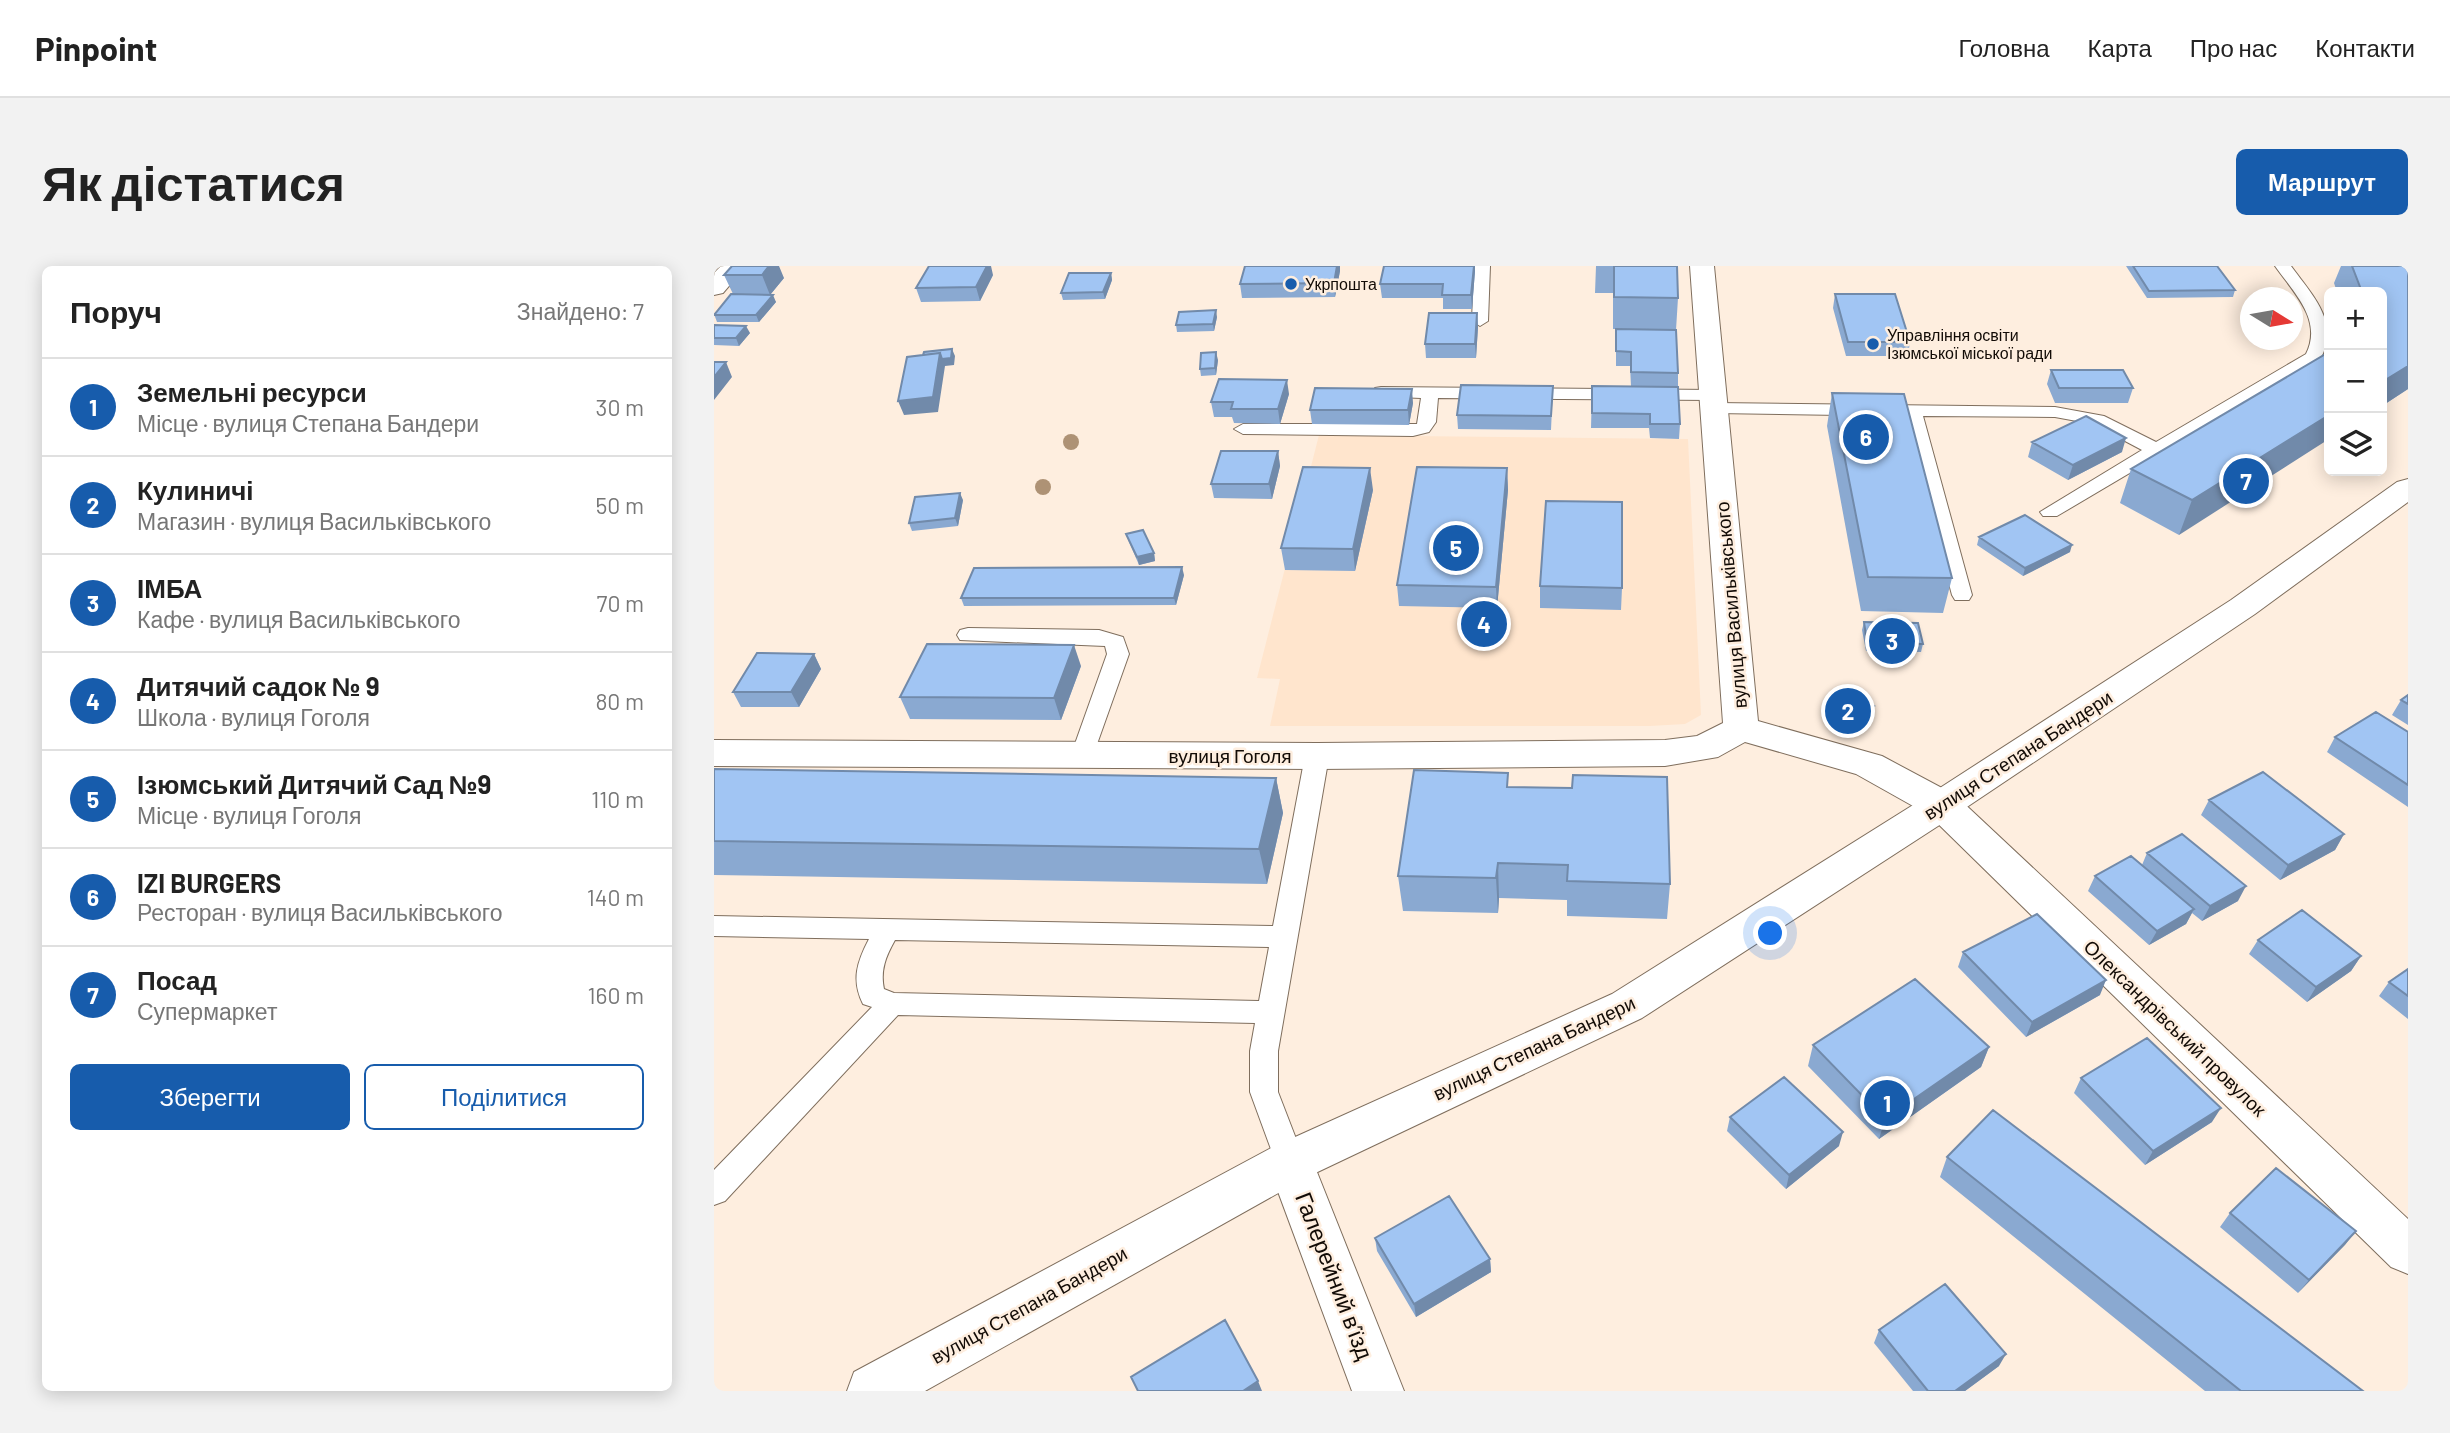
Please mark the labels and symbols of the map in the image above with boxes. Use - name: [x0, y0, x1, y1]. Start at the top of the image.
- place label: Укрпошта: [1305, 274, 1377, 293]
- marker: Укрпошта: [1283, 276, 1299, 292]
- north arrow: [2240, 287, 2303, 350]
- place label: Управління освіти Ізюмської міської ради: [1887, 325, 2052, 362]
- marker: Управління освіти Ізюмської міської ради: [1865, 336, 1881, 352]
- pin: 6: [1843, 411, 1889, 463]
- pin: 7: [2223, 455, 2269, 507]
- street label: вулиця Васильківського: [1710, 501, 1751, 710]
- pin: 5: [1433, 522, 1479, 574]
- pin: 4: [1461, 598, 1507, 650]
- pin: 3: [1869, 615, 1915, 667]
- pin: 2: [1825, 685, 1871, 737]
- street label: вулиця Степана Бандери: [1919, 685, 2116, 824]
- street label: вулиця Гоголя: [1168, 744, 1292, 767]
- your location: [1753, 916, 1787, 950]
- street label: Олександрівський провулок: [2080, 935, 2272, 1121]
- street label: вулиця Степана Бандери: [1429, 991, 1638, 1105]
- pin: 1: [1864, 1077, 1910, 1129]
- street label: Галерейний в’їзд: [1290, 1188, 1380, 1364]
- street label: вулиця Степана Бандери: [927, 1241, 1131, 1368]

